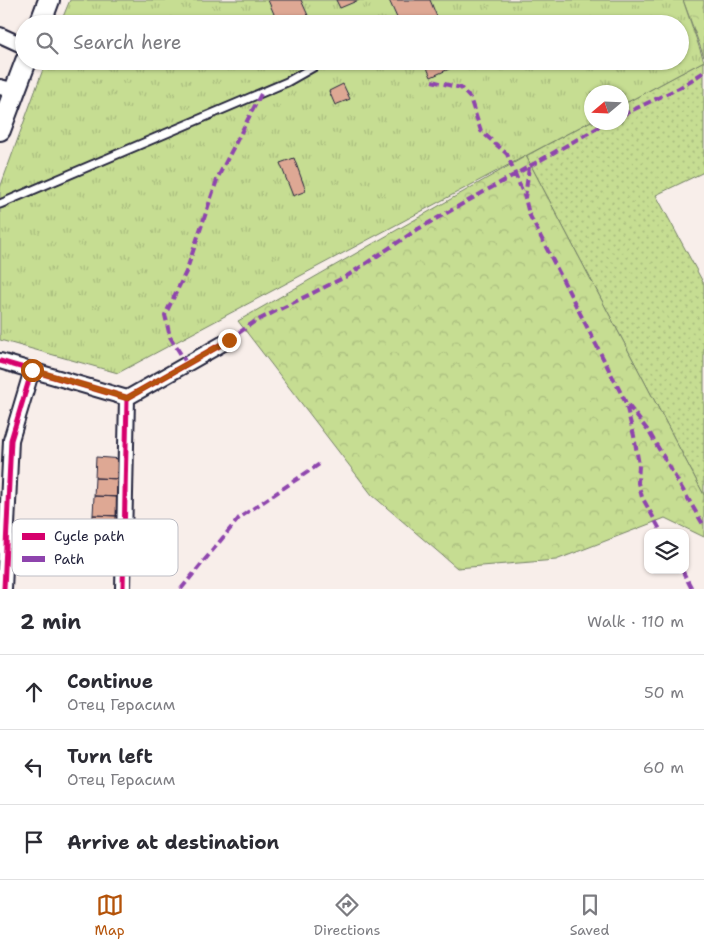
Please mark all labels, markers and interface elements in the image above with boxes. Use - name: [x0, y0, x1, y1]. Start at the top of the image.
- search box: [15, 15, 689, 70]
- icon: search: [33, 29, 61, 57]
- text: Search here: [73, 30, 182, 55]
- north arrow: [584, 85, 629, 130]
- route end: [218, 329, 241, 352]
- route start: [21, 359, 44, 382]
- legend: [12, 519, 178, 576]
- text: Cycle path: [54, 527, 125, 545]
- map controls: [644, 529, 689, 574]
- button: layers: [644, 529, 689, 574]
- text: Path: [54, 550, 85, 568]
- text: 2 min: [20, 608, 81, 636]
- text: Walk · 110 m: [587, 611, 684, 632]
- text: Continue: [67, 669, 153, 694]
- icon: ahead: [20, 678, 48, 706]
- text: 50 m: [644, 682, 684, 703]
- text: Отец Герасим: [67, 694, 175, 715]
- text: Turn left: [67, 744, 153, 769]
- icon: left: [20, 753, 48, 781]
- text: 60 m: [643, 757, 684, 778]
- text: Отец Герасим: [67, 769, 175, 790]
- icon: arrive: [20, 828, 48, 856]
- text: Arrive at destination: [67, 830, 279, 855]
- tab: Map: [95, 891, 125, 939]
- tab: Directions: [314, 891, 380, 939]
- tab: Saved: [570, 891, 609, 939]

